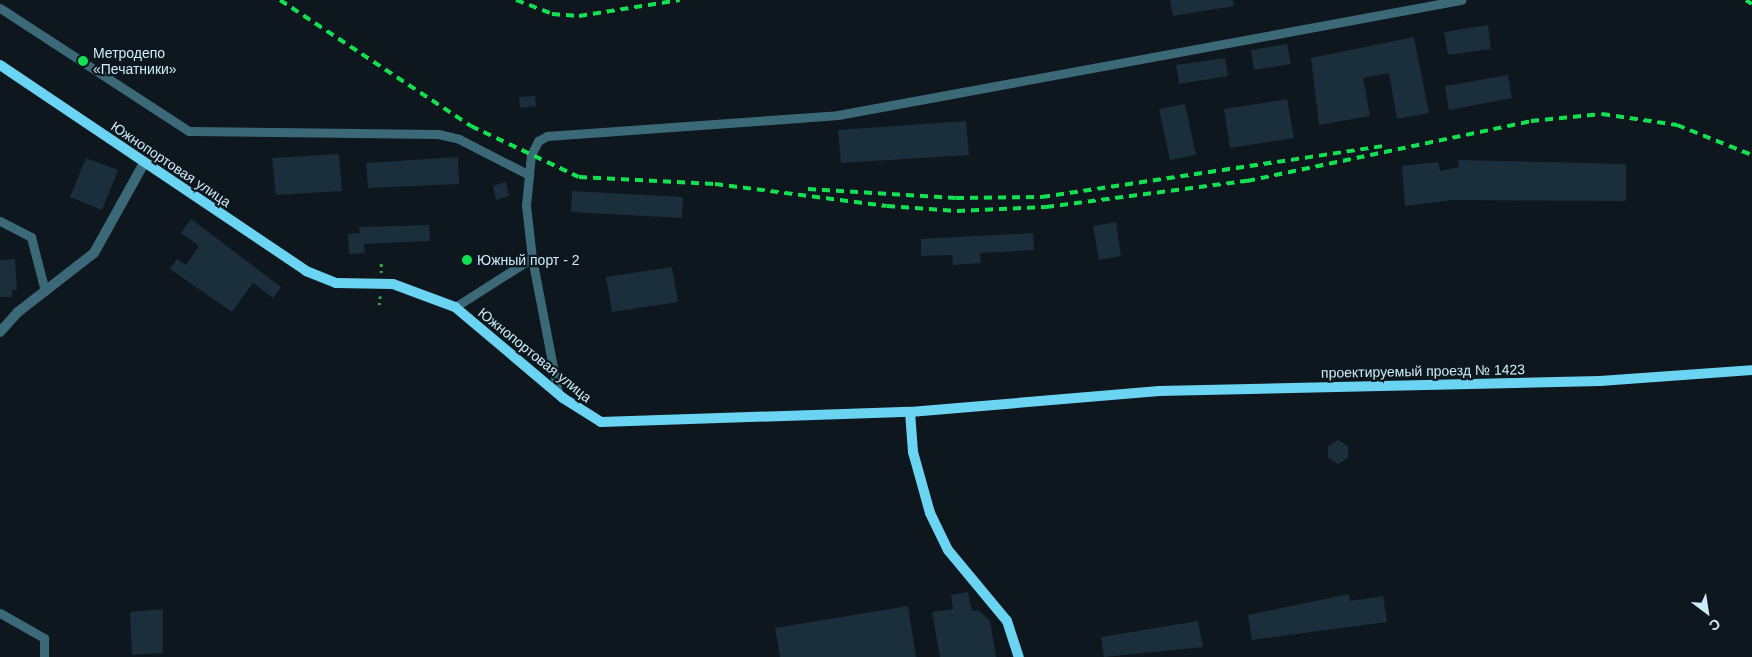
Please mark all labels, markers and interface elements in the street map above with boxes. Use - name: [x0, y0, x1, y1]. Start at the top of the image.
- place label: Метродепо «Печатники»: [93, 45, 177, 78]
- marker: Метродепо «Печатники»: [77, 55, 89, 67]
- street label: Южнопортовая улица: [108, 118, 234, 210]
- place label: Южный порт - 2: [477, 252, 579, 268]
- marker: Южный порт - 2: [461, 254, 473, 266]
- street label: Южнопортовая улица: [475, 304, 595, 406]
- street label: проектируемый проезд № 1423: [1321, 361, 1525, 381]
- north arrow: [1682, 587, 1732, 637]
- text: С: [1706, 615, 1723, 634]

